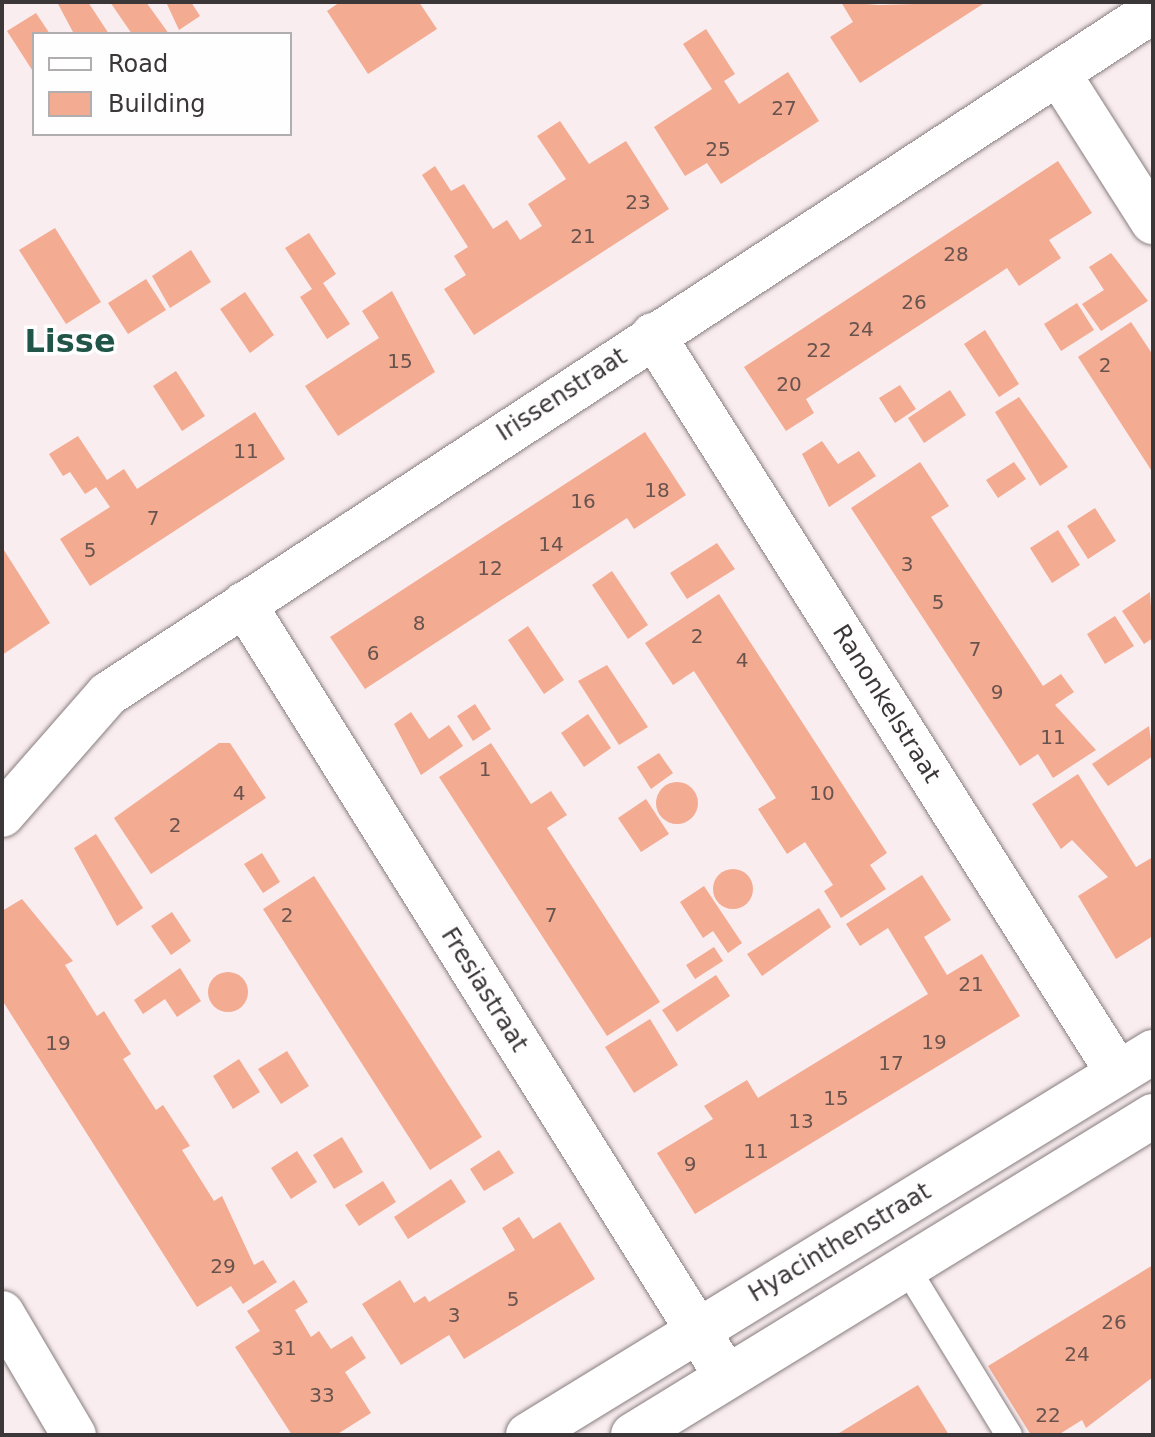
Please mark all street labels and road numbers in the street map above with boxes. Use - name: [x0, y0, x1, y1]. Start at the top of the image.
- street label: Irissenstraat: [492, 342, 632, 448]
- street label: Ranonkelstraat: [826, 620, 946, 788]
- street label: Fresiastraat: [435, 923, 533, 1057]
- street label: Hyacinthenstraat: [744, 1177, 936, 1309]

